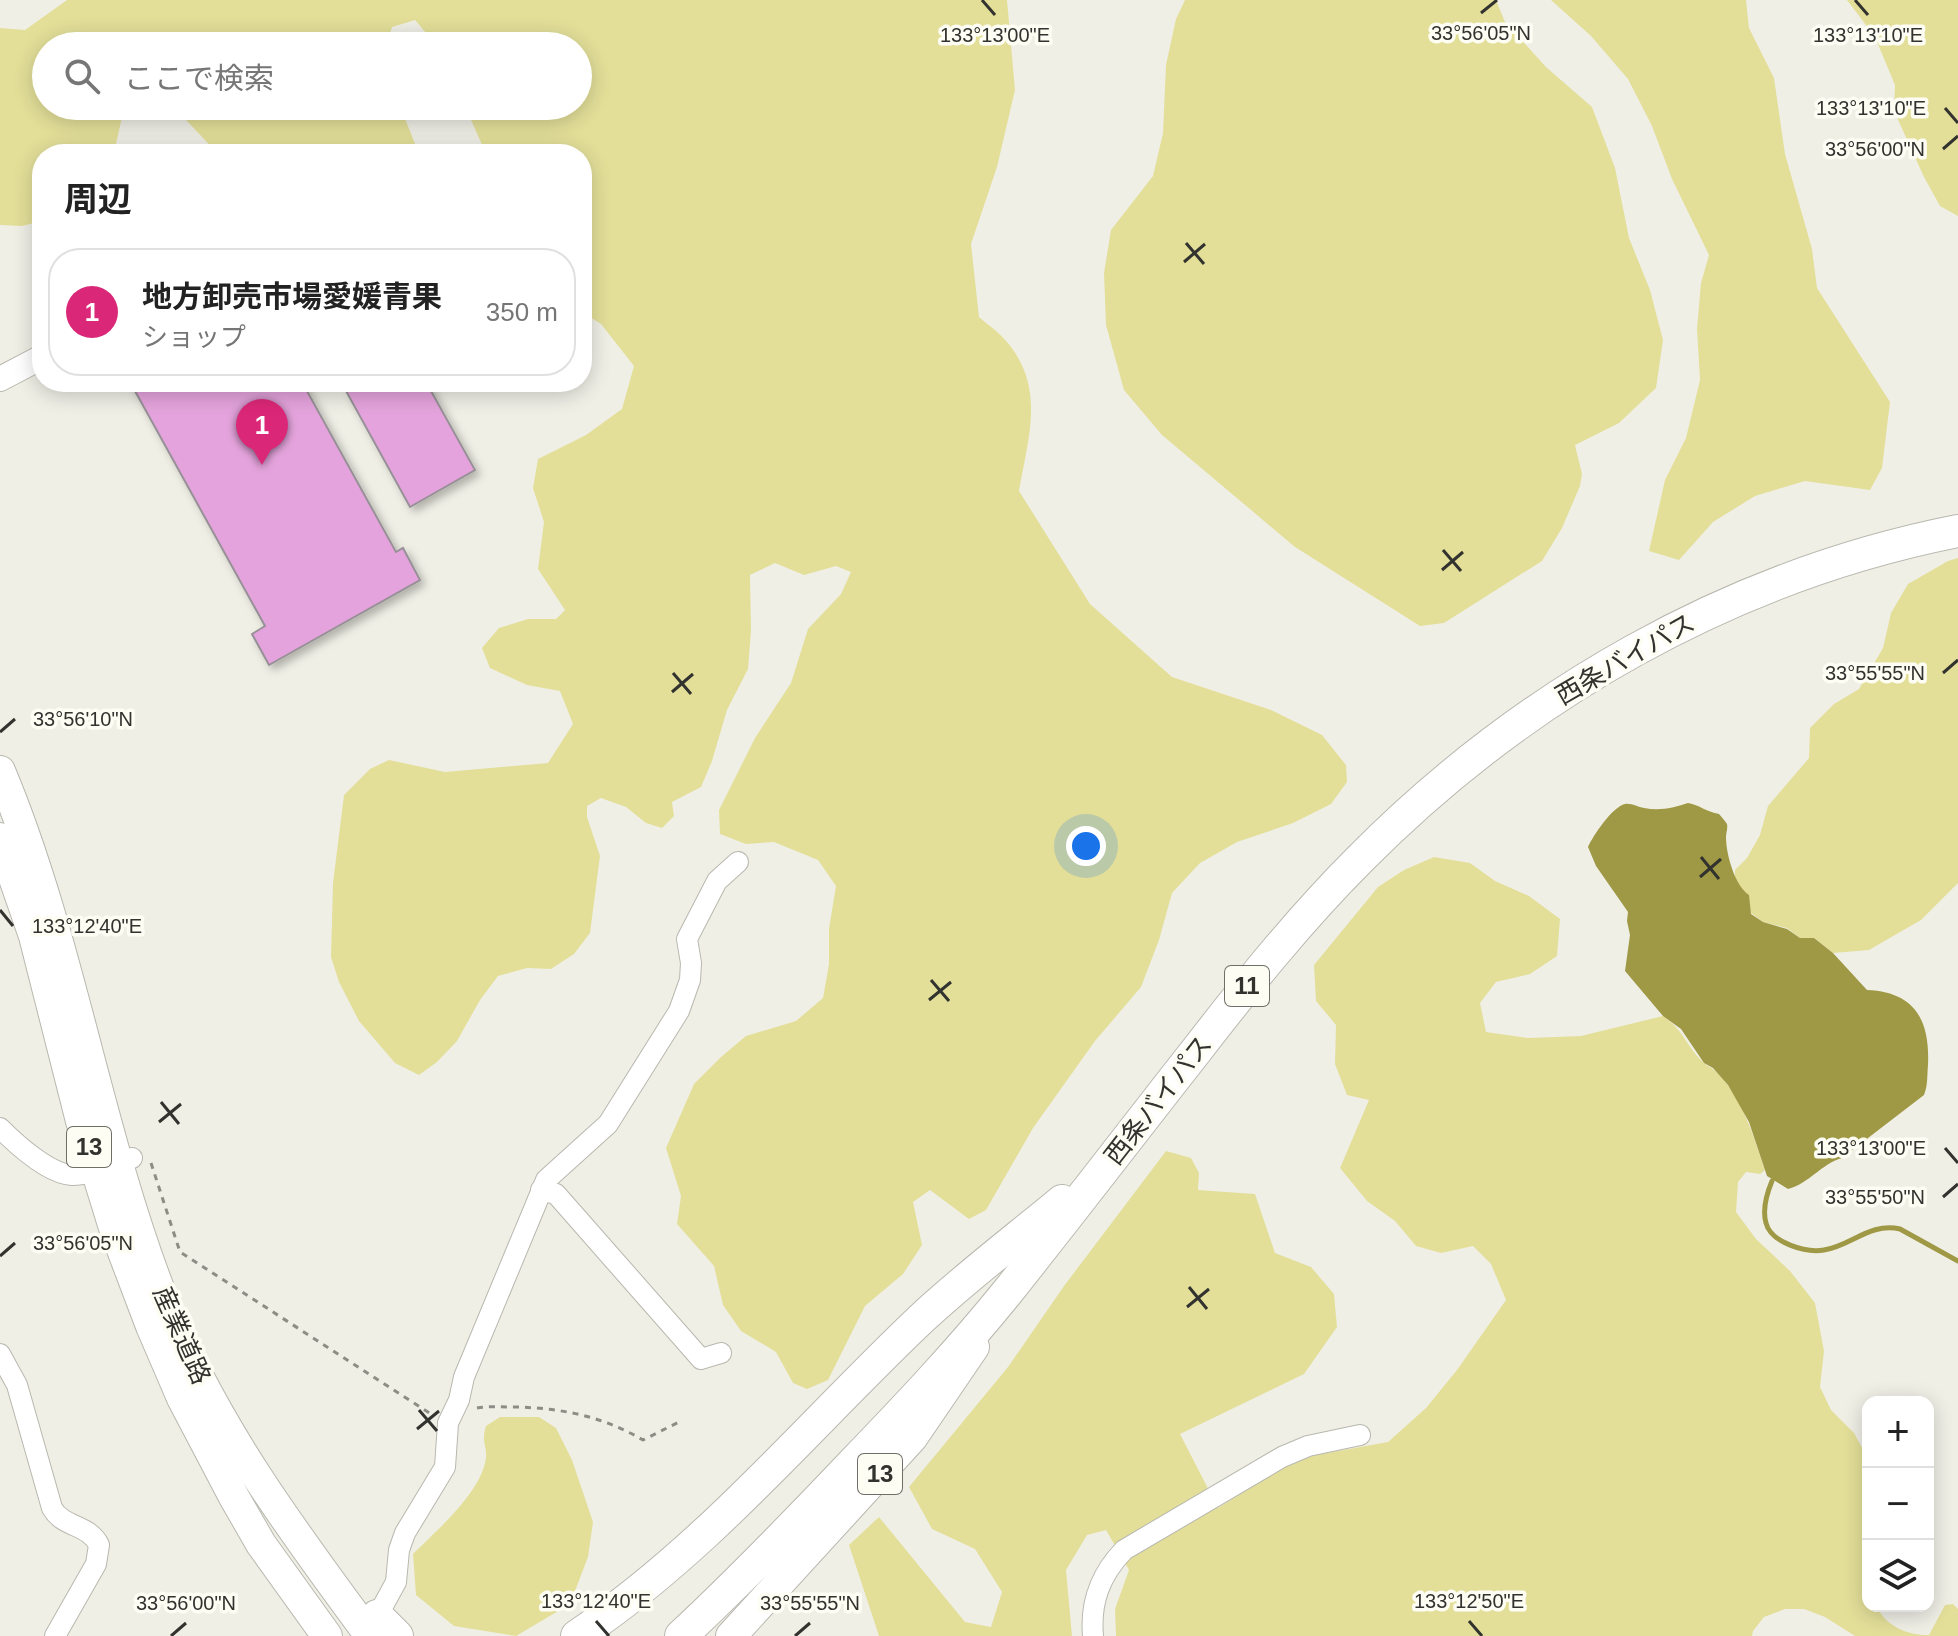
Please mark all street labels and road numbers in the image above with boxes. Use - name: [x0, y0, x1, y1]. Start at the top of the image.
- street label: 西条バイパス: [1550, 607, 1700, 711]
- road number: 11: [1225, 966, 1269, 1006]
- street label: 西条バイパス: [1098, 1030, 1218, 1170]
- road number: 13: [67, 1127, 111, 1167]
- street label: 産業道路: [147, 1281, 217, 1389]
- road number: 13: [858, 1454, 902, 1494]

